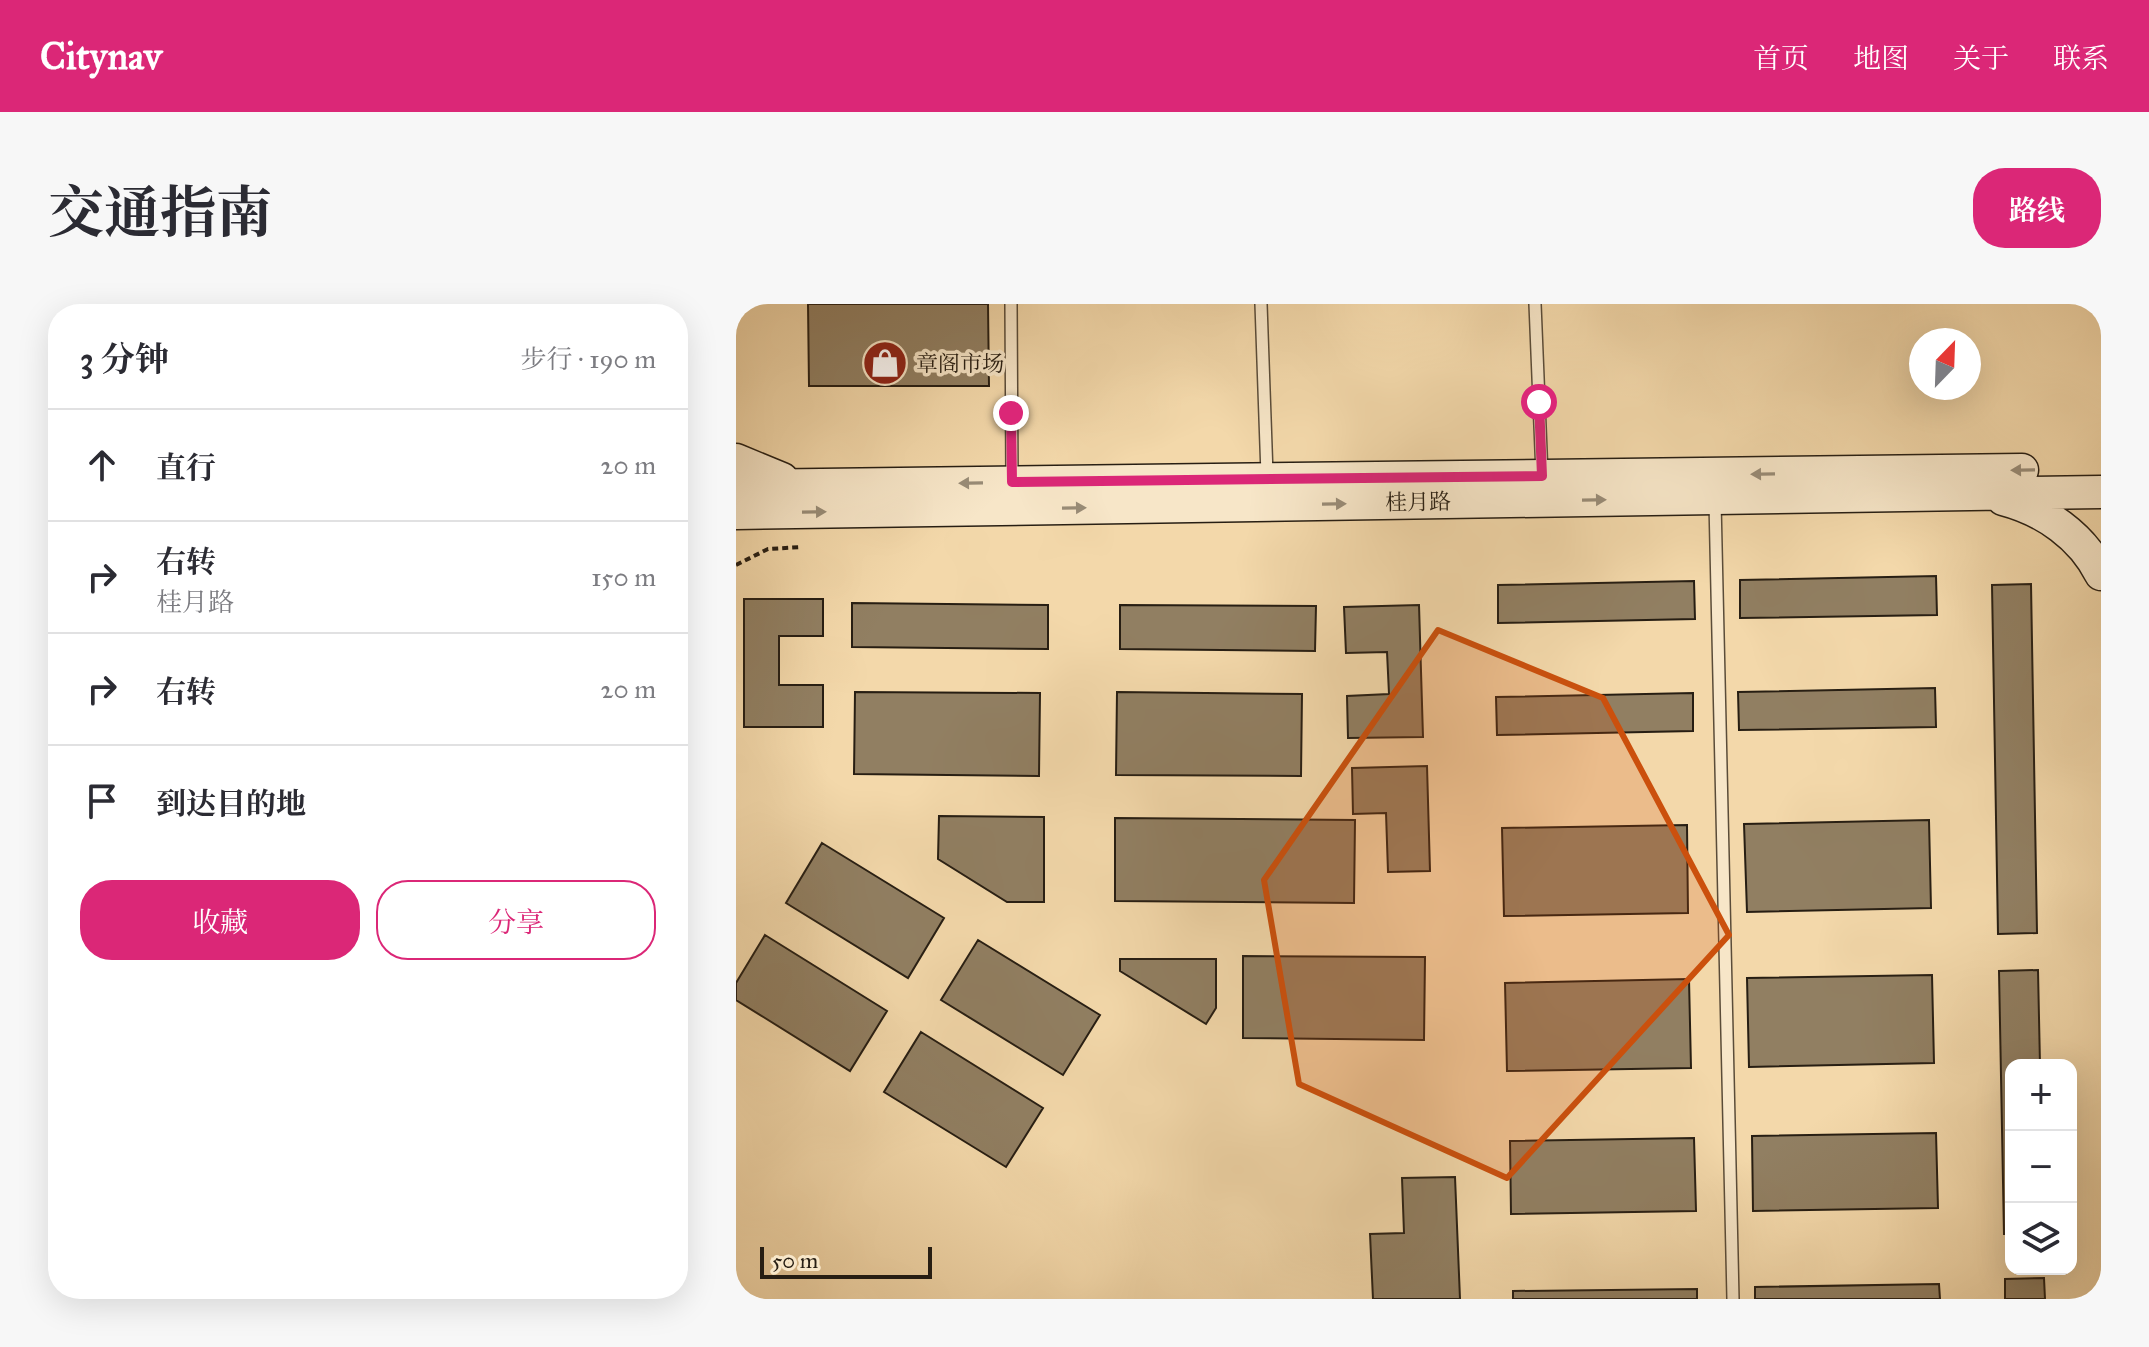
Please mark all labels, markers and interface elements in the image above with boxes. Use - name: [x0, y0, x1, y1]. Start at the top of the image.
- text: Citynav: [40, 33, 162, 79]
- text: 首页: [1753, 41, 1809, 76]
- text: 地图: [1853, 41, 1909, 76]
- text: 关于: [1953, 41, 2009, 76]
- text: 联系: [2053, 41, 2109, 76]
- button: 路线: [1973, 168, 2101, 248]
- text: 交通指南: [48, 179, 272, 247]
- north arrow: [1909, 328, 1981, 400]
- text: 3 分钟: [80, 339, 169, 380]
- shop icon: 章阁市场: [861, 339, 909, 387]
- text: 步行 · 190 m: [521, 343, 656, 375]
- place label: 章阁市场: [916, 350, 1004, 377]
- route start: [1521, 384, 1557, 420]
- route end: [993, 395, 1029, 431]
- icon: ahead: [80, 443, 124, 487]
- text: 20 m: [601, 449, 656, 481]
- text: 直行: [156, 450, 216, 486]
- one-way arrow: [2010, 464, 2035, 477]
- one-way arrow: [1750, 467, 1775, 480]
- one-way arrow: [958, 477, 983, 489]
- street label: 桂月路: [1385, 488, 1451, 516]
- one-way arrow: [1582, 493, 1607, 506]
- one-way arrow: [1322, 497, 1347, 510]
- one-way arrow: [1062, 502, 1087, 514]
- one-way arrow: [802, 506, 827, 518]
- text: 右转: [156, 544, 216, 580]
- icon: right: [80, 555, 124, 599]
- text: 150 m: [591, 561, 656, 593]
- text: 桂月路: [156, 586, 234, 618]
- icon: right: [80, 667, 124, 711]
- text: 20 m: [601, 673, 656, 705]
- text: 右转: [156, 674, 216, 710]
- icon: arrive: [80, 779, 124, 823]
- text: 到达目的地: [156, 786, 306, 822]
- button: 收藏: [80, 880, 360, 960]
- button: 分享: [376, 880, 656, 960]
- map controls: [2005, 1059, 2077, 1275]
- button: +: [2005, 1059, 2077, 1131]
- button: −: [2005, 1131, 2077, 1203]
- button: layers: [2005, 1203, 2077, 1275]
- scale bar: [760, 1243, 932, 1279]
- text: 50 m: [772, 1247, 818, 1274]

